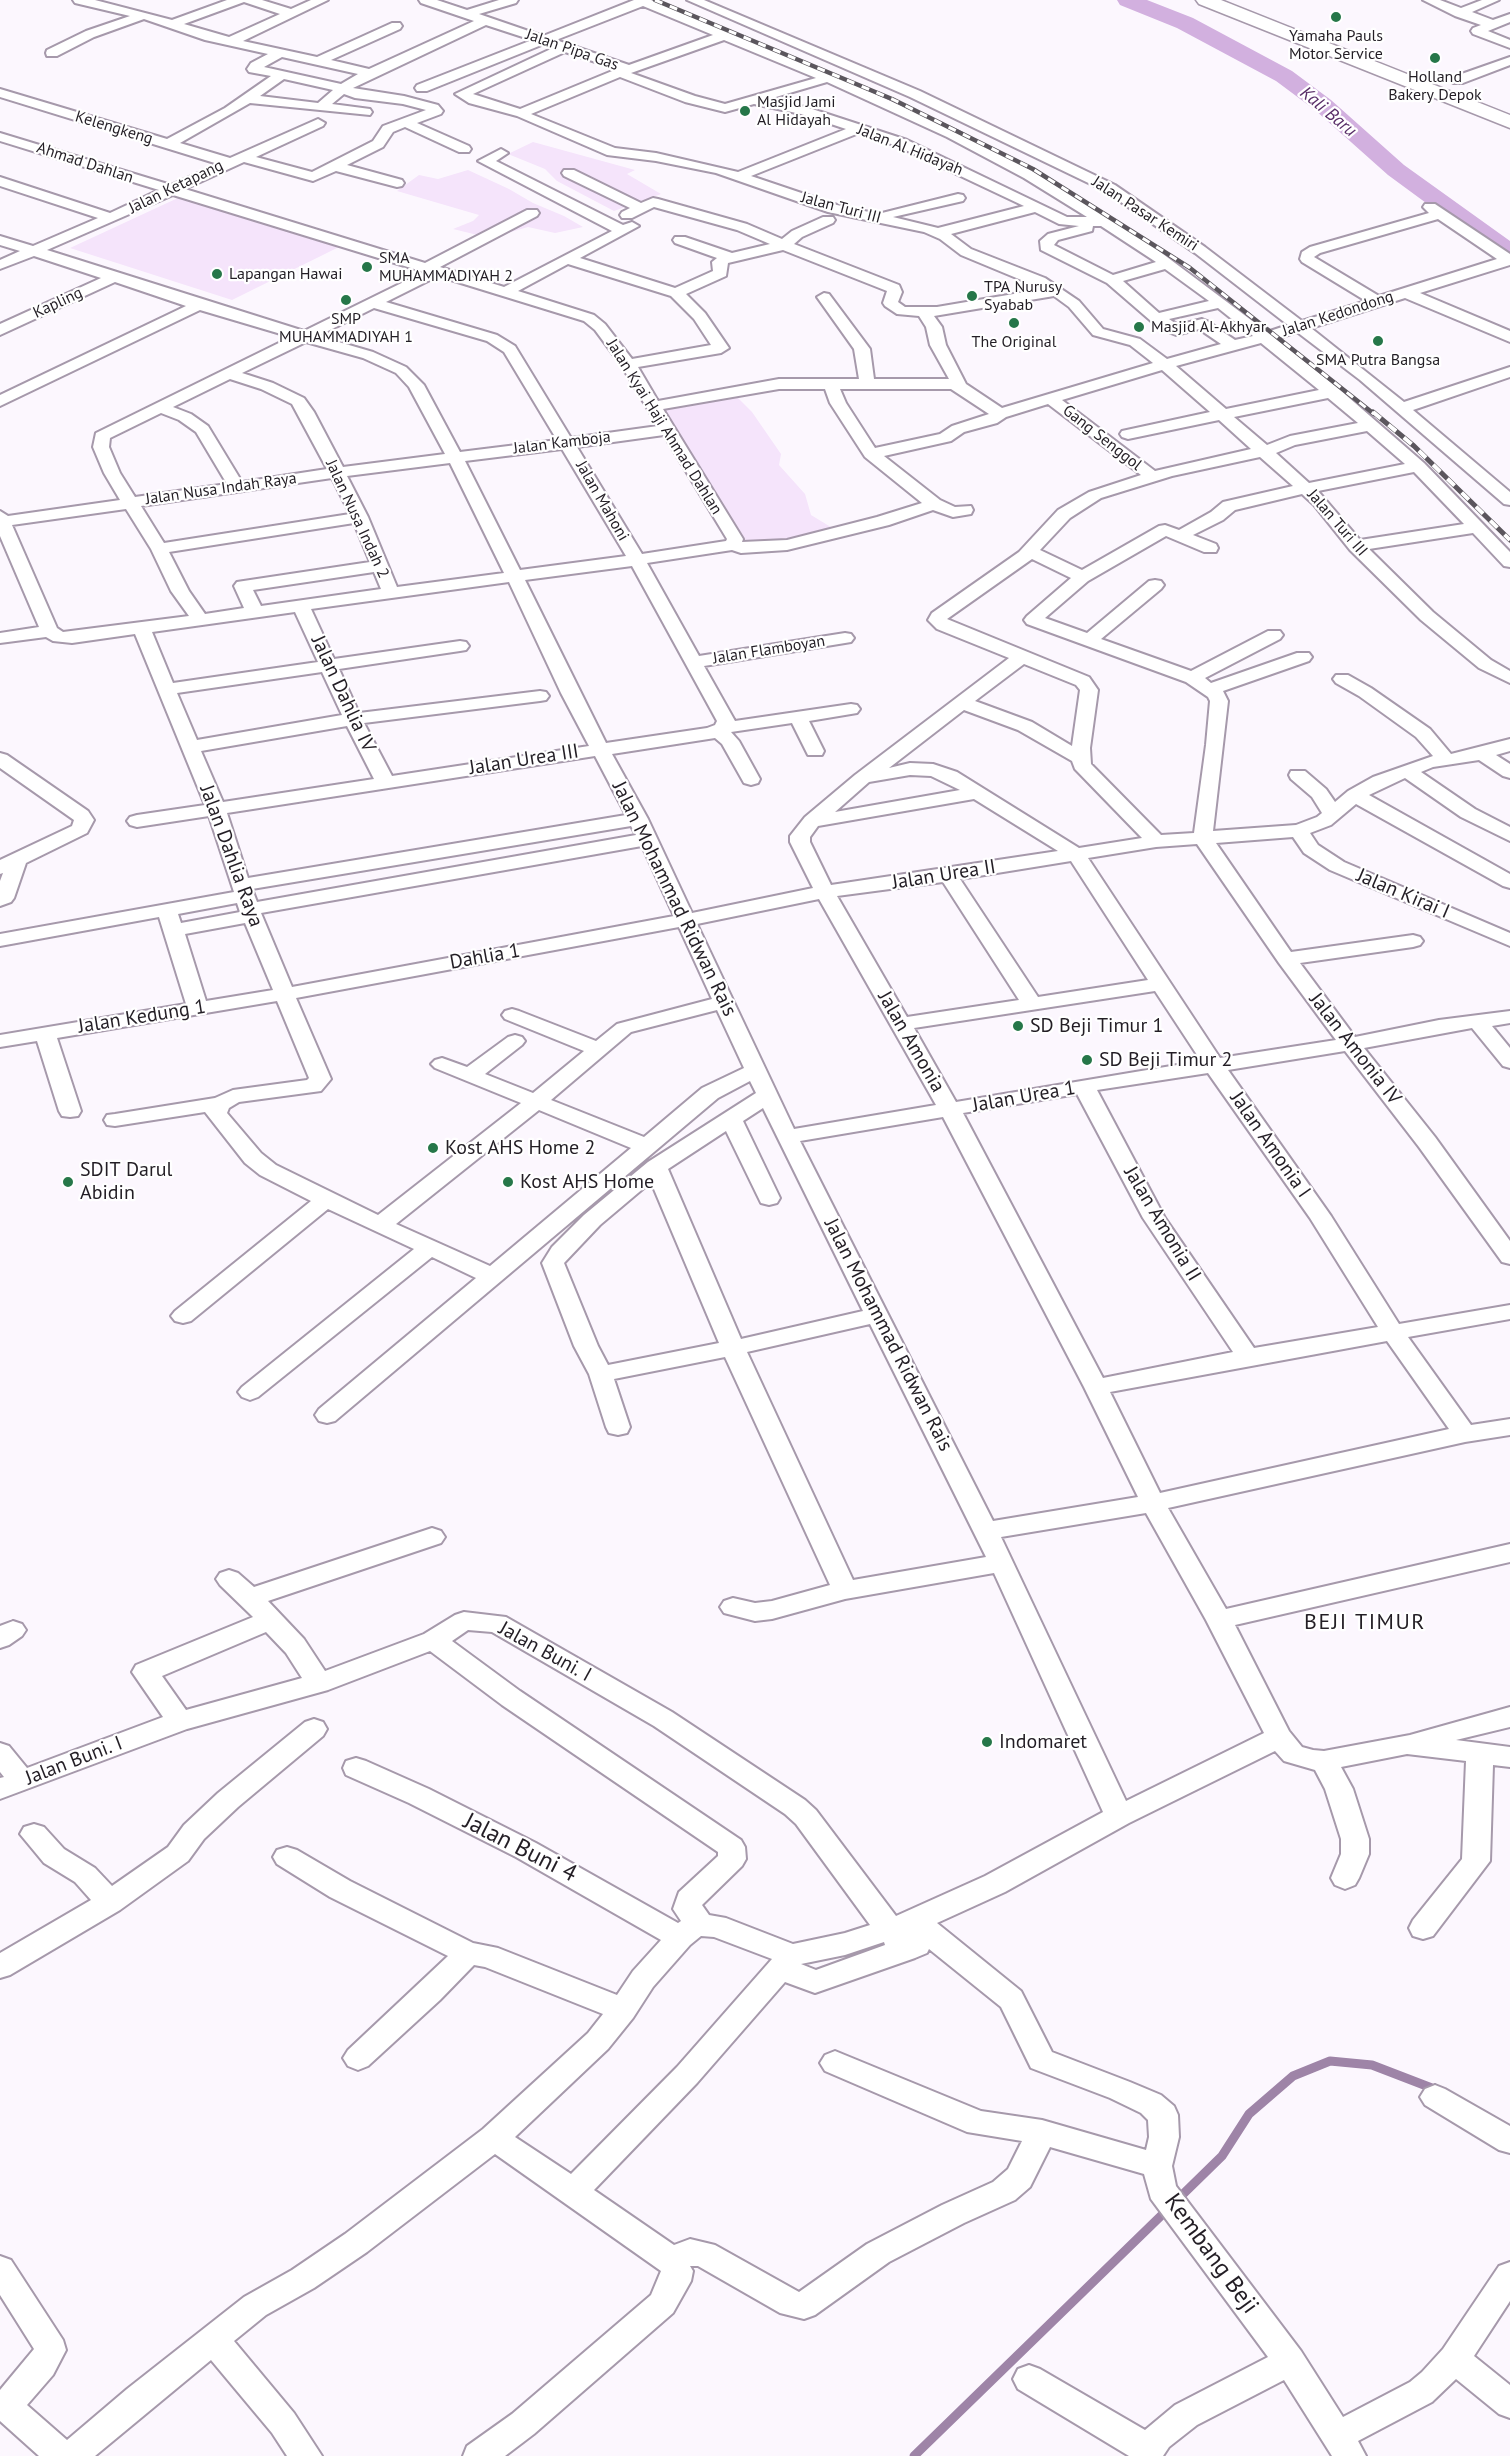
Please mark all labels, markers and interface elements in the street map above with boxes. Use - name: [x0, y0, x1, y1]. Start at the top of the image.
- marker: Yamaha Pauls Motor Service: [1329, 10, 1343, 24]
- street label: Jalan Pipa Gas: [523, 25, 621, 75]
- place label: Yamaha Pauls Motor Service: [1289, 26, 1383, 64]
- marker: Holland Bakery Depok: [1428, 51, 1442, 65]
- place label: Holland Bakery Depok: [1388, 67, 1482, 105]
- water label: Kali Baru: [1295, 82, 1361, 142]
- place label: Masjid Jami Al Hidayah: [757, 92, 836, 130]
- marker: Masjid Jami Al Hidayah: [738, 104, 752, 118]
- street label: Kelengkeng: [73, 107, 155, 149]
- street label: Jalan Al Hidayah: [854, 120, 966, 180]
- street label: Ahmad Dahlan: [34, 138, 136, 188]
- street label: Jalan Ketapang: [126, 156, 226, 218]
- street label: Jalan Pasar Kemiri: [1088, 172, 1202, 256]
- street label: Jalan Turi III: [799, 188, 883, 228]
- place label: SMA MUHAMMADIYAH 2: [379, 248, 513, 286]
- marker: SMA MUHAMMADIYAH 2: [360, 260, 374, 274]
- place label: Lapangan Hawai: [229, 264, 342, 284]
- marker: Lapangan Hawai: [210, 267, 224, 281]
- place label: TPA Nurusy Syabab: [984, 277, 1062, 315]
- street label: Kapling: [30, 283, 86, 323]
- street label: Jalan Kedondong: [1280, 287, 1396, 341]
- marker: TPA Nurusy Syabab: [965, 289, 979, 303]
- marker: SMP MUHAMMADIYAH 1: [339, 293, 353, 307]
- place label: SMP MUHAMMADIYAH 1: [279, 309, 413, 347]
- marker: The Original: [1007, 316, 1021, 330]
- place label: Masjid Al-Akhyar: [1151, 317, 1266, 337]
- marker: Masjid Al-Akhyar: [1132, 320, 1146, 334]
- place label: The Original: [972, 332, 1056, 352]
- marker: SMA Putra Bangsa: [1371, 334, 1385, 348]
- street label: Jalan Kyai Haji Ahmad Dahlan: [602, 336, 726, 518]
- place label: SMA Putra Bangsa: [1316, 350, 1440, 370]
- street label: Gang Senggol: [1059, 401, 1145, 475]
- street label: Jalan Kamboja: [512, 428, 612, 458]
- street label: Jalan Nusa Indah 2: [321, 457, 393, 581]
- street label: Jalan Mahoni: [571, 458, 633, 544]
- street label: Jalan Nusa Indah Raya: [144, 469, 298, 509]
- street label: Jalan Turi III: [1303, 486, 1371, 560]
- street label: Jalan Dahlia IV: [306, 632, 380, 756]
- street label: Jalan Flamboyan: [712, 632, 826, 668]
- street label: Jalan Urea III: [468, 740, 580, 780]
- street label: Jalan Mohammad Ridwan Rais: [607, 778, 741, 1020]
- street label: Jalan Dahlia Raya: [194, 782, 268, 930]
- street label: Jalan Urea II: [890, 855, 998, 895]
- street label: Jalan Kirai I: [1353, 864, 1453, 924]
- street label: Dahlia 1: [448, 939, 522, 975]
- street label: Jalan Amonia: [872, 987, 950, 1097]
- street label: Jalan Amonia IV: [1304, 988, 1406, 1110]
- street label: Jalan Kedung 1: [77, 995, 207, 1039]
- place label: SD Beji Timur 1: [1030, 1014, 1163, 1038]
- marker: SD Beji Timur 1: [1011, 1019, 1025, 1033]
- place label: SD Beji Timur 2: [1099, 1048, 1232, 1072]
- marker: SD Beji Timur 2: [1080, 1053, 1094, 1067]
- street label: Jalan Urea 1: [971, 1076, 1077, 1118]
- street label: Jalan Amonia I: [1225, 1087, 1315, 1203]
- place label: Kost AHS Home 2: [445, 1136, 595, 1160]
- marker: Kost AHS Home 2: [426, 1141, 440, 1155]
- place label: SDIT Darul Abidin: [80, 1158, 172, 1205]
- street label: Jalan Amonia II: [1118, 1162, 1206, 1286]
- place label: Kost AHS Home: [520, 1170, 654, 1194]
- marker: SDIT Darul Abidin: [61, 1175, 75, 1189]
- marker: Kost AHS Home: [501, 1175, 515, 1189]
- street label: Jalan Mohammad Ridwan Rais: [819, 1215, 957, 1455]
- district label: BEJI TIMUR: [1304, 1610, 1426, 1636]
- street label: Jalan Buni. I: [495, 1617, 595, 1687]
- place label: Indomaret: [999, 1730, 1087, 1754]
- street label: Jalan Buni. I: [22, 1732, 126, 1790]
- marker: Indomaret: [980, 1735, 994, 1749]
- street label: Jalan Buni 4: [459, 1807, 581, 1889]
- street label: Kembang Beji: [1158, 2188, 1264, 2320]

